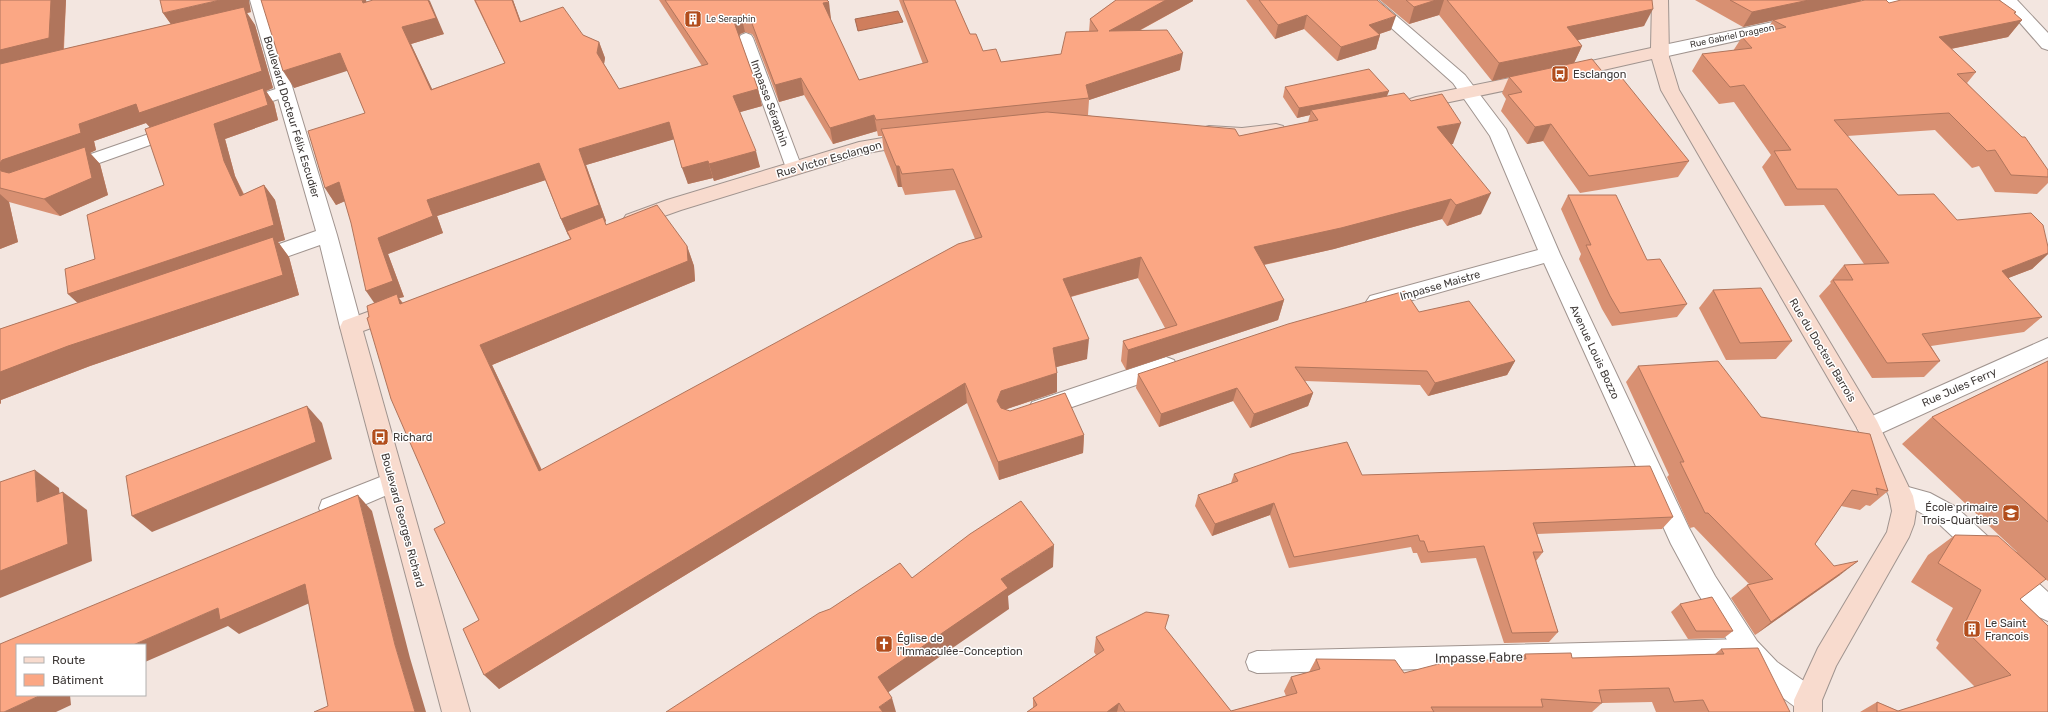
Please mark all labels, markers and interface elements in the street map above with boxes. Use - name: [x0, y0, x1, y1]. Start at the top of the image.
- building icon: Le Seraphin: [683, 9, 703, 29]
- place label: Le Seraphin: [706, 14, 756, 24]
- street label: Rue Gabriel Drageon: [1689, 22, 1775, 50]
- street label: Boulevard Docteur Félix Escudier: [261, 35, 323, 201]
- street label: Impasse Séraphin: [748, 58, 791, 148]
- bus stop icon: Esclangon: [1550, 64, 1570, 84]
- place label: Esclangon: [1573, 68, 1626, 81]
- street label: Rue Victor Esclangon: [775, 138, 883, 181]
- street label: Impasse Maistre: [1398, 268, 1482, 303]
- street label: Rue du Docteur Barrois: [1786, 296, 1859, 405]
- street label: Avenue Louis Bozzo: [1567, 303, 1622, 401]
- street label: Rue Jules Ferry: [1920, 365, 1999, 410]
- bus stop icon: Richard: [370, 427, 390, 447]
- place label: Richard: [393, 431, 432, 444]
- street label: Boulevard Georges Richard: [378, 452, 427, 589]
- place label: École primaire Trois-Quartiers: [1921, 501, 1998, 527]
- school or university icon: École primaire Trois-Quartiers: [2001, 503, 2021, 523]
- place label: Le Saint Francois: [1985, 617, 2029, 643]
- building icon: Le Saint Francois: [1962, 619, 1982, 639]
- place label: Église de l'Immaculée-Conception: [897, 632, 1023, 658]
- church icon: Église de l'Immaculée-Conception: [874, 634, 894, 654]
- legend: [16, 644, 146, 696]
- street label: Impasse Fabre: [1435, 649, 1523, 666]
- text: Route: [52, 653, 86, 667]
- text: Bâtiment: [52, 673, 104, 687]

